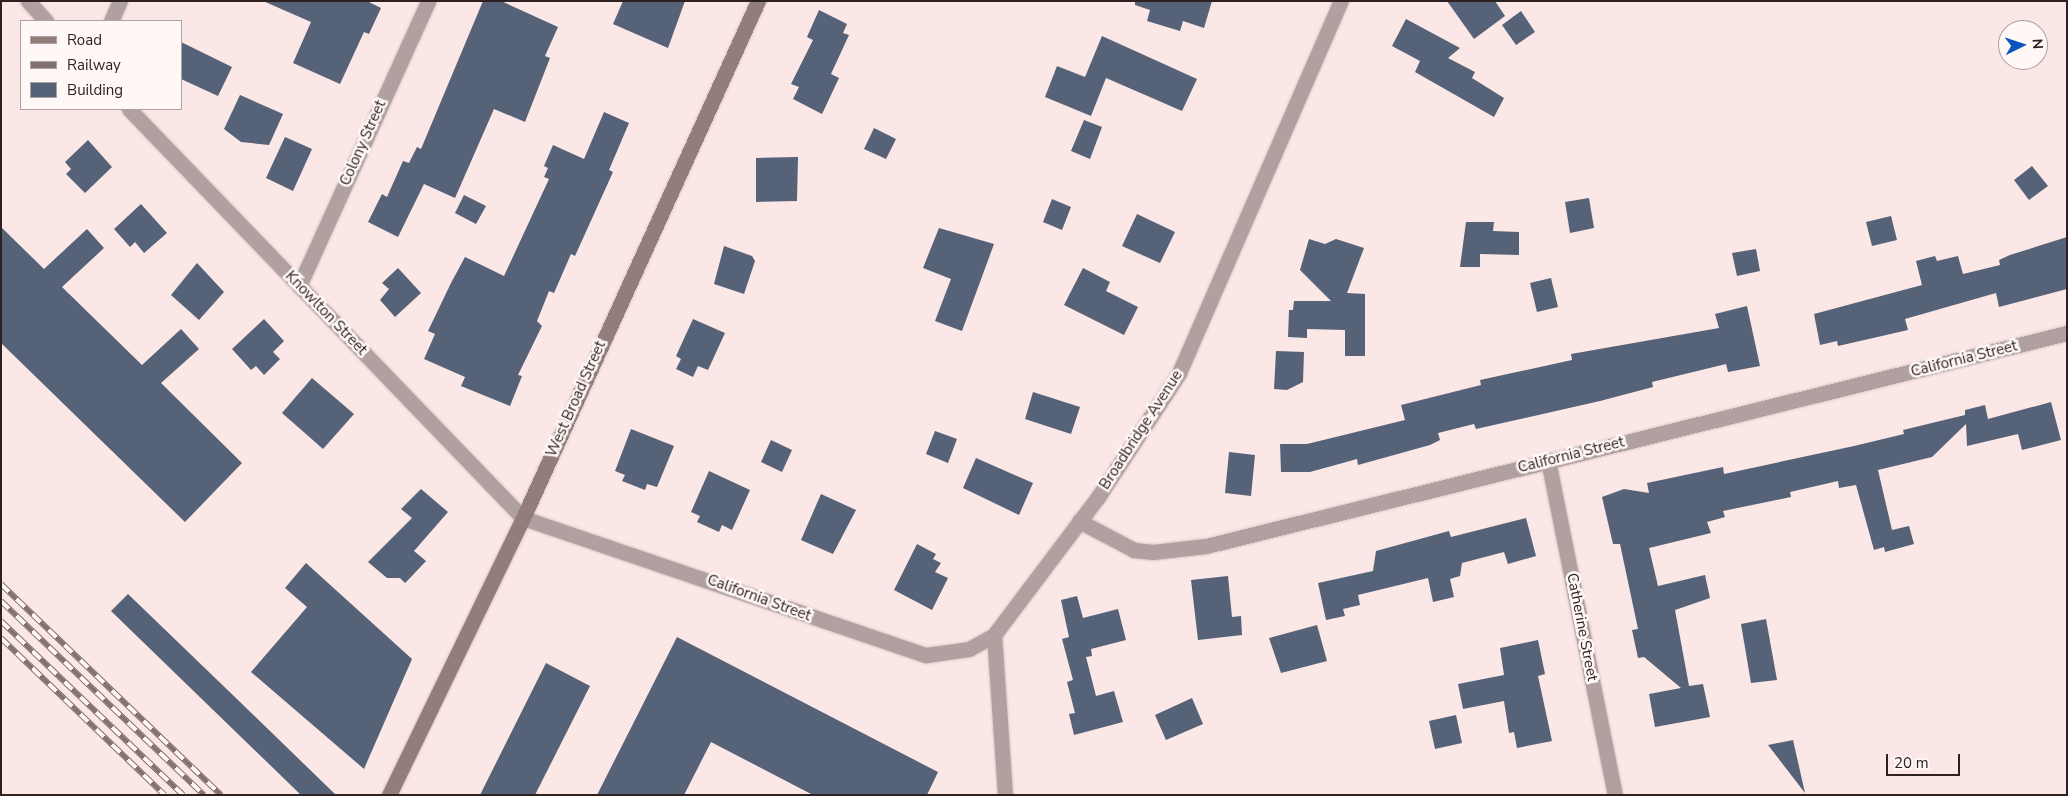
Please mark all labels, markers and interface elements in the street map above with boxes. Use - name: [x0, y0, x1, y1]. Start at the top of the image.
- legend: [20, 20, 182, 110]
- north arrow: [1998, 20, 2048, 70]
- text: Road: [67, 30, 102, 50]
- text: N: [2028, 38, 2047, 50]
- text: Railway: [67, 55, 121, 75]
- text: Building: [67, 80, 123, 100]
- street label: Colony Street: [336, 98, 390, 188]
- street label: Knowlton Street: [281, 267, 371, 359]
- street label: California Street: [1909, 337, 2019, 381]
- street label: West Broad Street: [542, 338, 610, 460]
- street label: Broadbridge Avenue: [1096, 367, 1186, 493]
- street label: California Street: [1516, 433, 1626, 477]
- street label: California Street: [705, 571, 813, 625]
- street label: Catherine Street: [1563, 571, 1601, 683]
- scale bar: [1888, 744, 1962, 776]
- text: 20 m: [1894, 753, 1929, 773]

